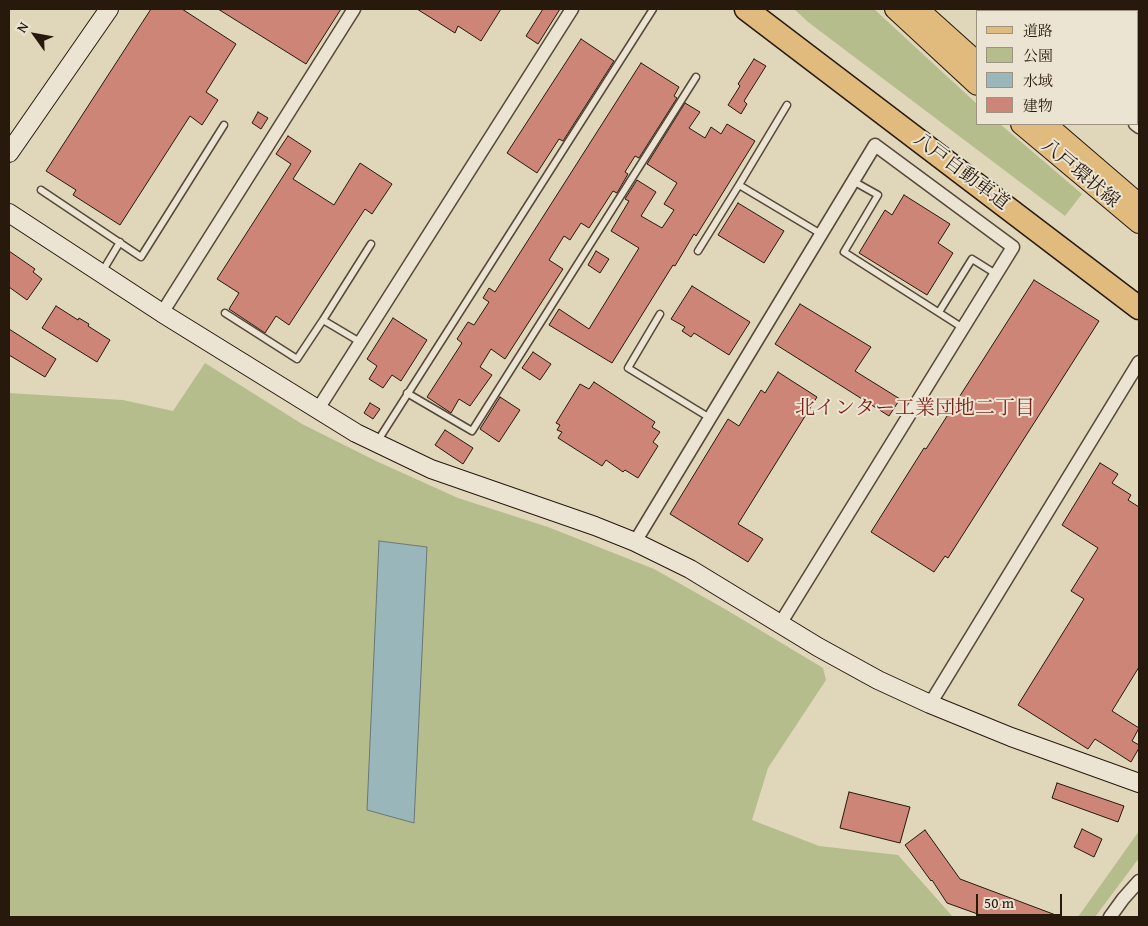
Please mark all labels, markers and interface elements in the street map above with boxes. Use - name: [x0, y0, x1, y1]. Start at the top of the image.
- north arrow: [10, 10, 60, 60]
- legend: [976, 10, 1138, 125]
- text: N: [11, 18, 33, 36]
- text: 道路: [1023, 20, 1053, 41]
- text: 公園: [1023, 45, 1053, 66]
- text: 水域: [1023, 70, 1053, 91]
- text: 建物: [1023, 95, 1053, 116]
- street label: 八戸自動車道: [909, 129, 1013, 215]
- street label: 八戸環状線: [1036, 135, 1124, 213]
- district label: 北インター工業団地二丁目: [795, 397, 1035, 421]
- scale bar: [978, 884, 1064, 916]
- text: 50 m: [984, 892, 1014, 913]

